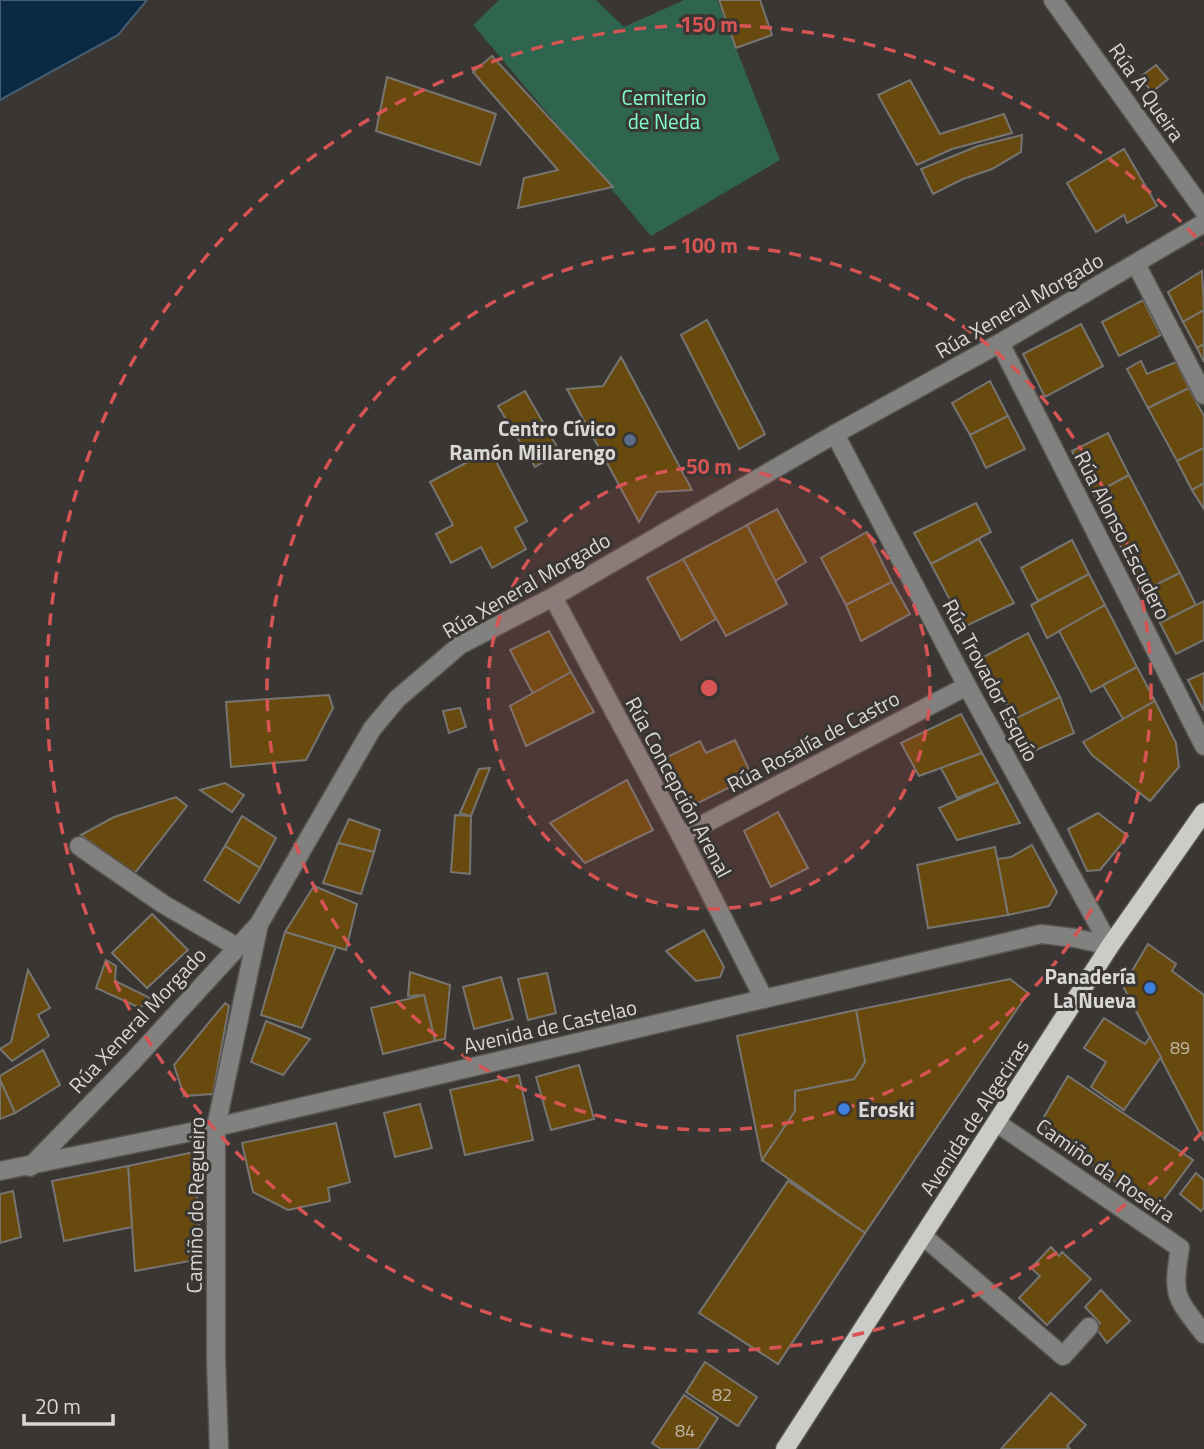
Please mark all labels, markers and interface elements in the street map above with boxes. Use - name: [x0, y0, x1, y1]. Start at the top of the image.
- text: 150 m: [680, 8, 738, 40]
- street label: Rúa A Queira: [1101, 36, 1193, 148]
- park label: Cemiterio de Neda: [622, 81, 706, 137]
- text: 100 m: [680, 229, 738, 261]
- street label: Rúa Xeneral Morgado: [929, 244, 1109, 366]
- place label: Centro Cívico Ramón Millarengo: [449, 412, 616, 468]
- marker: Centro Cívico Ramón Millarengo: [622, 432, 638, 448]
- street label: Rúa Alonso Escudero: [1067, 445, 1179, 625]
- text: 50 m: [686, 450, 732, 482]
- street label: Rúa Xeneral Morgado: [436, 524, 616, 646]
- street label: Rúa Trovador Esquío: [935, 593, 1047, 767]
- centre of rings: [697, 676, 721, 700]
- street label: Rúa Rosalía de Castro: [721, 682, 905, 800]
- street label: Rúa Concepción Arenal: [618, 691, 740, 883]
- street label: Rúa Xeneral Morgado: [61, 940, 213, 1100]
- place label: Panadería La Nueva: [1044, 960, 1136, 1016]
- marker: Panadería La Nueva: [1142, 980, 1158, 996]
- street label: Avenida de Castelao: [460, 990, 640, 1062]
- street label: Avenida de Algeciras: [911, 1032, 1037, 1202]
- house number: 89: [1170, 1034, 1190, 1061]
- place label: Eroski: [858, 1093, 915, 1125]
- marker: Eroski: [836, 1101, 852, 1117]
- street label: Camiño da Roseira: [1030, 1110, 1183, 1230]
- street label: Camiño do Regueiro: [177, 1116, 213, 1294]
- house number: 82: [712, 1381, 732, 1408]
- scale bar: [24, 1382, 114, 1426]
- text: 20 m: [35, 1390, 81, 1422]
- house number: 84: [675, 1417, 695, 1444]

